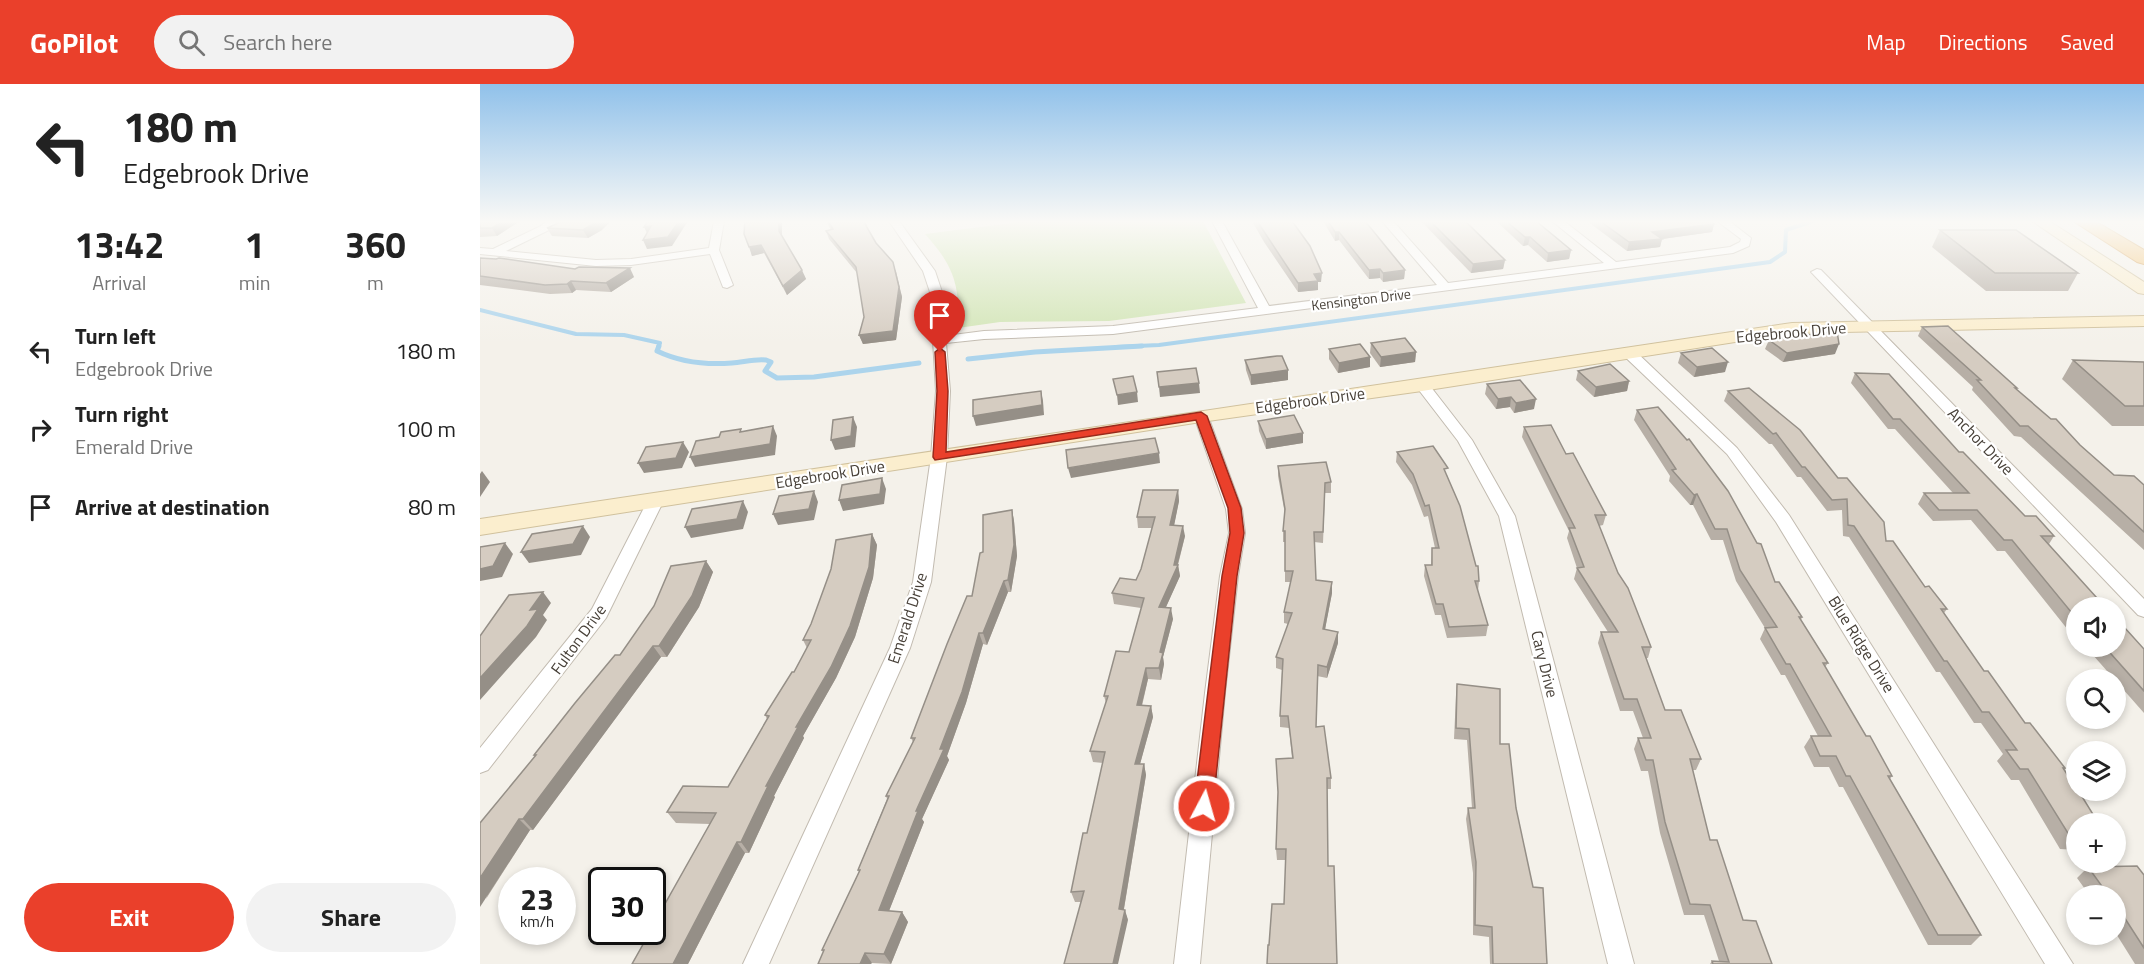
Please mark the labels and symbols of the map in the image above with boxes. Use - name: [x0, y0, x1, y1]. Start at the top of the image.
- street label: Kensington Drive: [1310, 282, 1412, 316]
- pin: [914, 290, 965, 352]
- street label: Edgebrook Drive: [1735, 315, 1847, 349]
- street label: Edgebrook Drive: [1254, 380, 1366, 420]
- street label: Anchor Drive: [1942, 402, 2020, 480]
- street label: Edgebrook Drive: [774, 454, 886, 494]
- street label: Emerald Drive: [881, 569, 933, 667]
- street label: Blue Ridge Drive: [1823, 591, 1901, 697]
- street label: Fulton Drive: [544, 599, 612, 679]
- street label: Cary Drive: [1525, 628, 1565, 700]
- position arrow: [1172, 774, 1236, 838]
- speed limit sign: 30: [588, 867, 666, 945]

